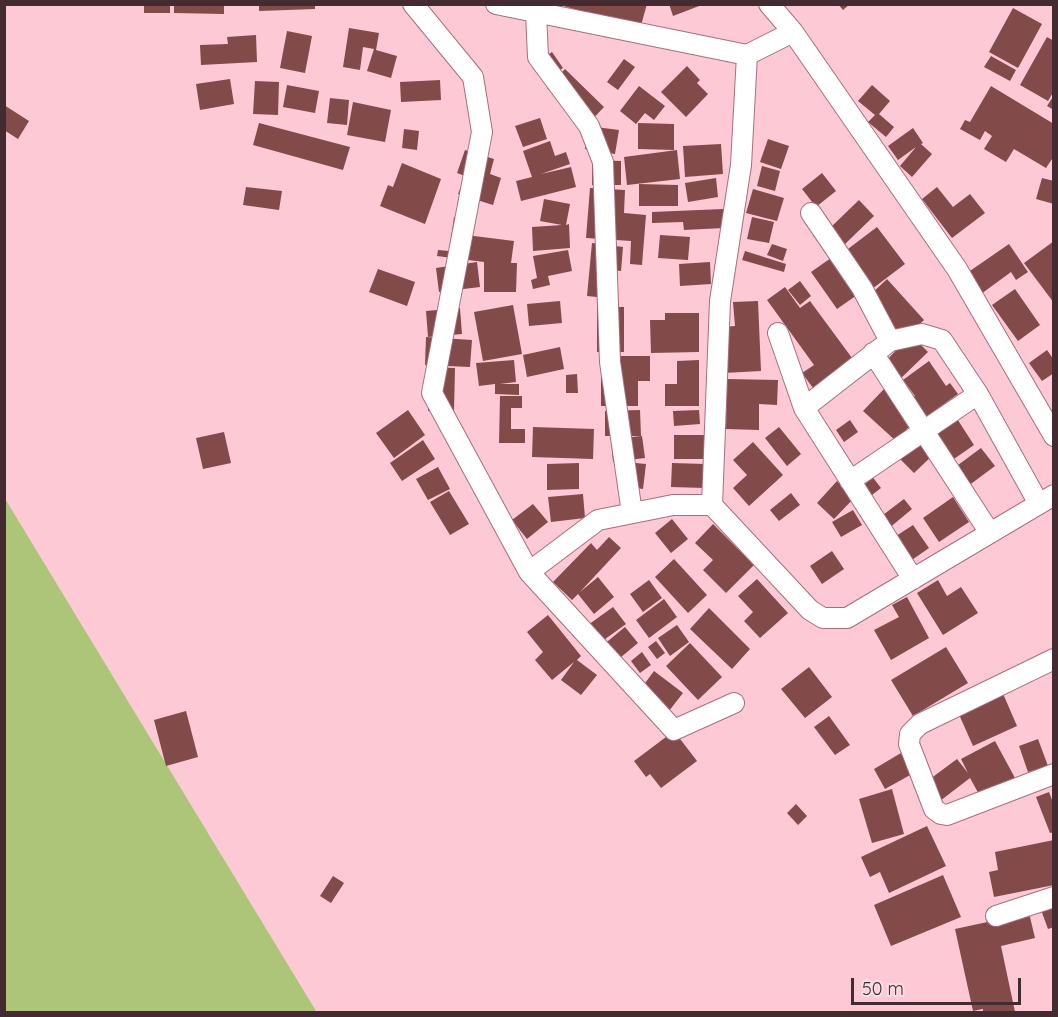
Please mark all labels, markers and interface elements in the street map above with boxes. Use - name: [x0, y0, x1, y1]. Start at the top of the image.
- scale bar: [854, 966, 1024, 1004]
- text: 50 m: [862, 977, 904, 1000]

